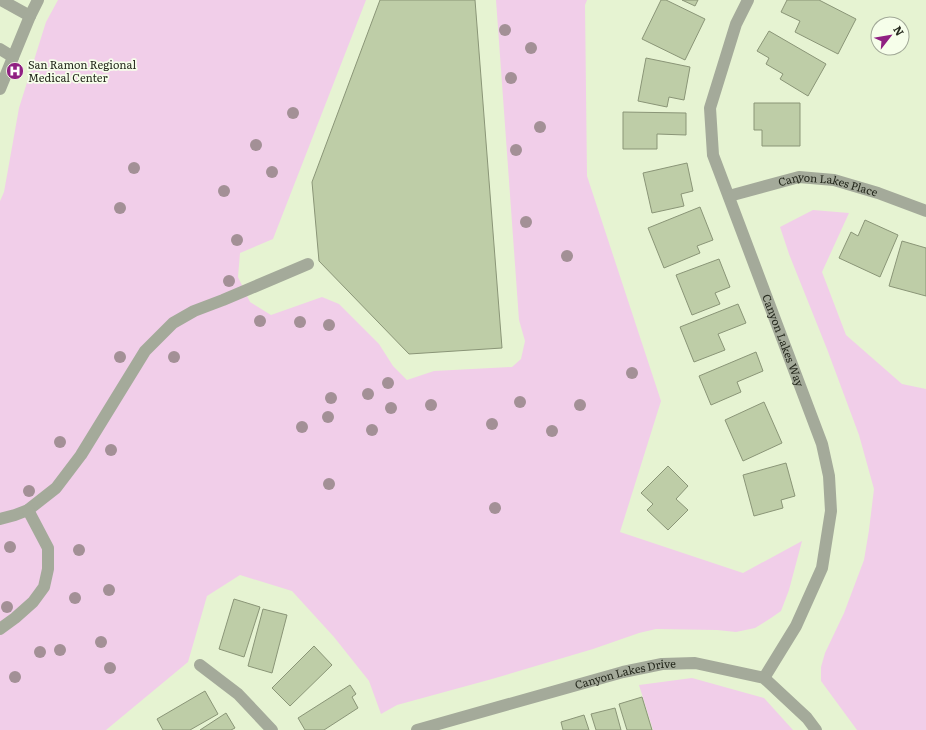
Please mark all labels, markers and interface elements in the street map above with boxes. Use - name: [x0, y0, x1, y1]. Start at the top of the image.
- north arrow: [870, 16, 910, 56]
- text: N: [890, 22, 909, 38]
- place label: San Ramon Regional Medical Center: [28, 56, 137, 85]
- hospital icon: San Ramon Regional Medical Center: [5, 61, 25, 81]
- street label: Canyon Lakes Place: [776, 168, 880, 200]
- street label: Canyon Lakes Way: [759, 291, 809, 389]
- street label: Canyon Lakes Drive: [573, 655, 676, 692]

